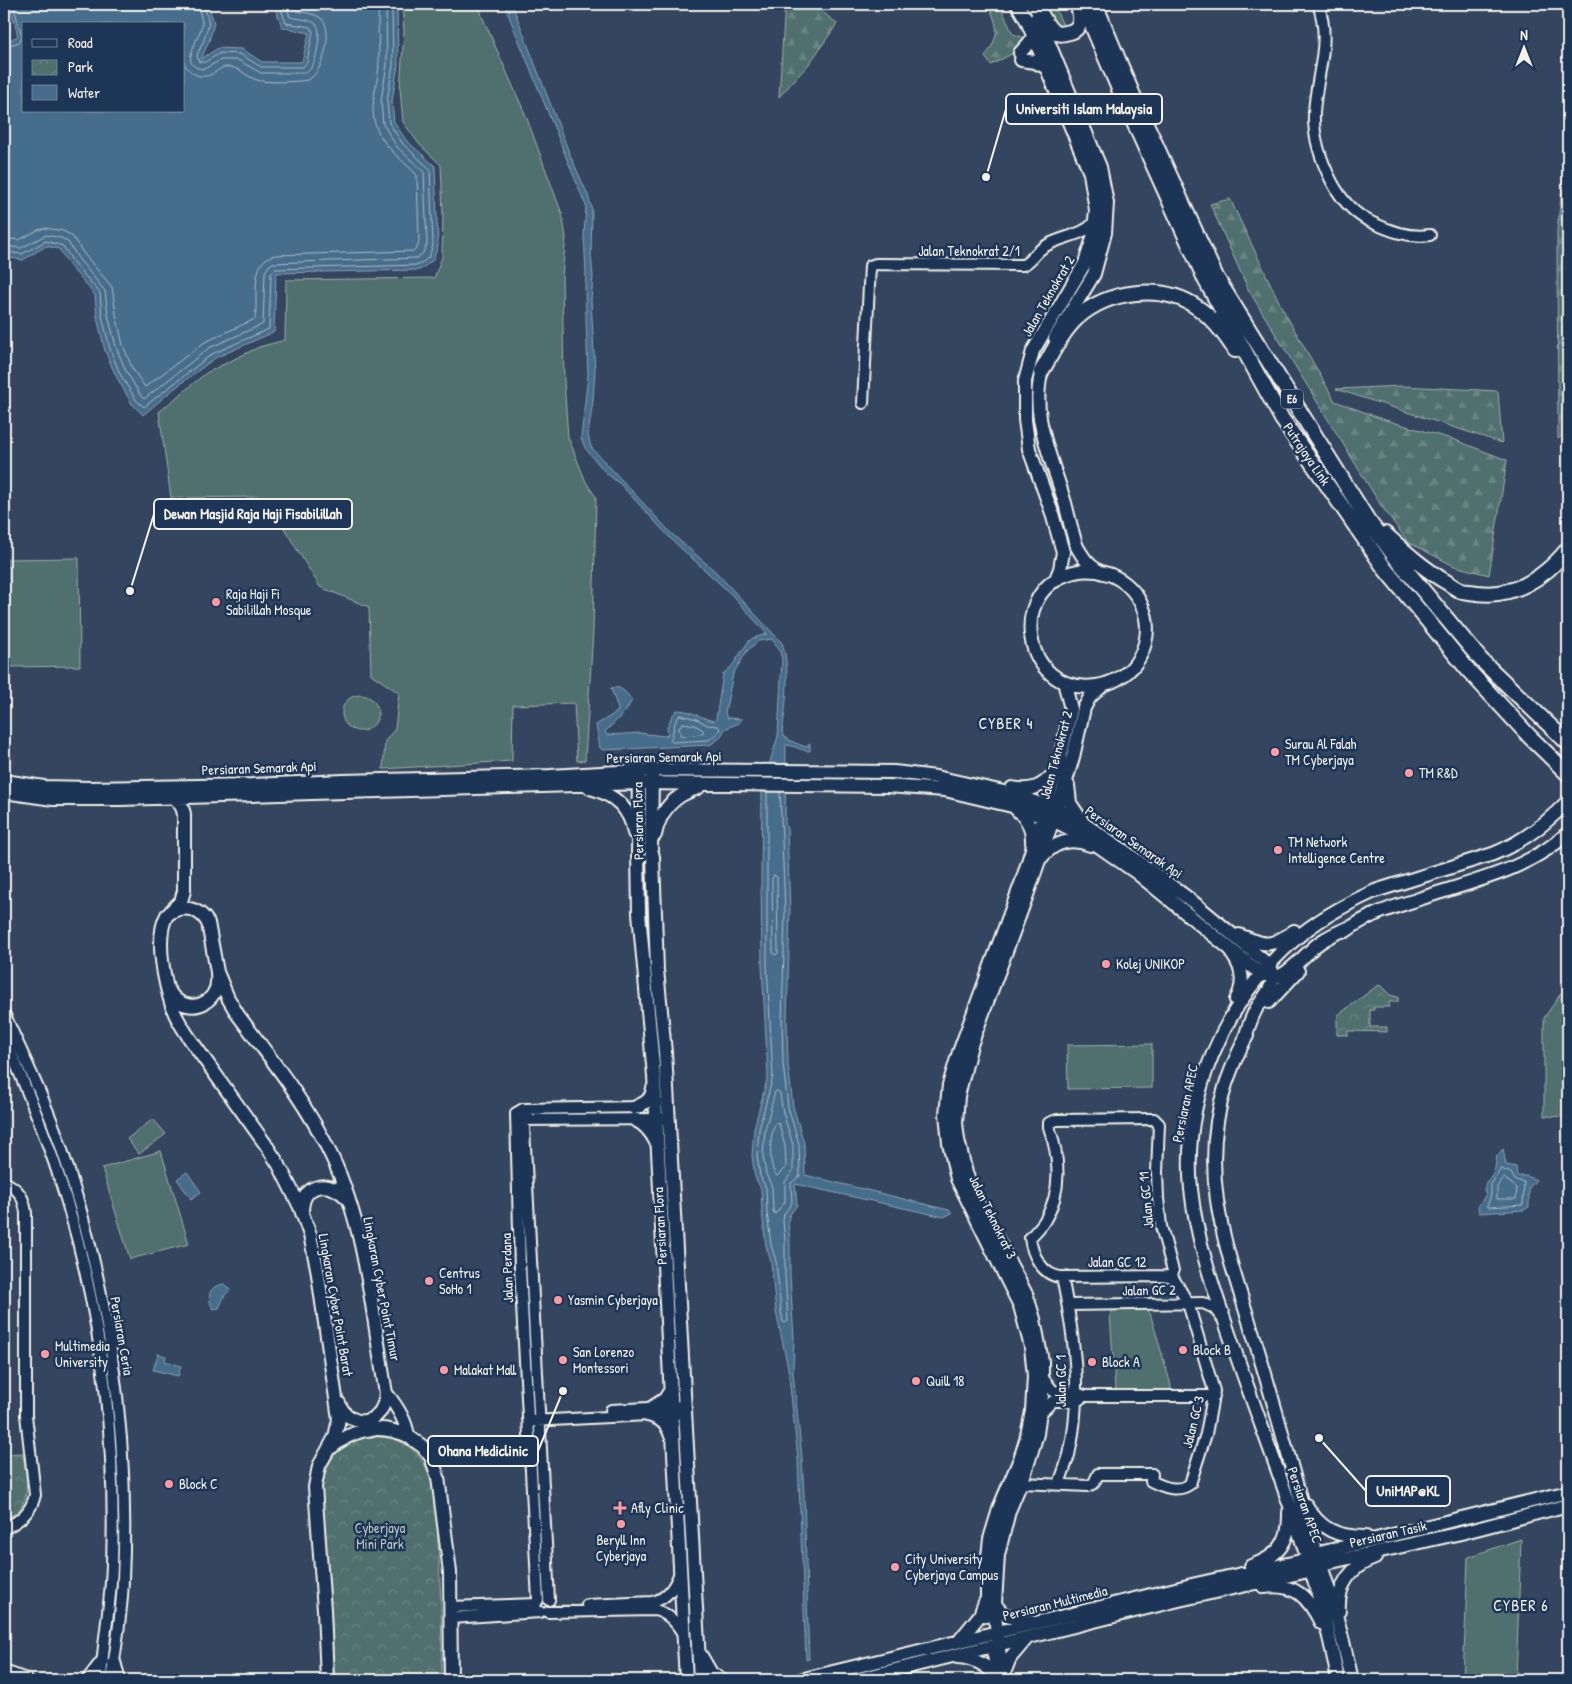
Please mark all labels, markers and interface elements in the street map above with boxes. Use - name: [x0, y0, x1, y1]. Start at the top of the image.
- legend: [22, 22, 185, 112]
- north arrow: [1500, 22, 1550, 72]
- text: N: [1520, 25, 1528, 44]
- text: Road: [68, 32, 93, 53]
- text: Park: [68, 56, 93, 77]
- text: Water: [68, 82, 100, 103]
- callout: Universiti Islam Malaysia: [1006, 94, 1162, 124]
- text: Universiti Islam Malaysia: [1016, 98, 1152, 120]
- street label: Jalan Teknokrat 2/1: [918, 241, 1020, 260]
- street label: Jalan Teknokrat 2: [1017, 251, 1079, 340]
- road number: E6: [1281, 389, 1303, 408]
- street label: Putrajaya Link: [1279, 419, 1336, 490]
- callout: Dewan Masjid Raja Haji Fisabilillah: [154, 499, 352, 529]
- text: Dewan Masjid Raja Haji Fisabilillah: [164, 503, 343, 524]
- place label: Raja Haji Fi Sabilillah Mosque: [226, 584, 312, 620]
- marker: Raja Haji Fi Sabilillah Mosque: [210, 596, 222, 608]
- street label: Jalan Teknokrat 2: [1035, 708, 1077, 801]
- district label: CYBER 4: [979, 712, 1033, 734]
- place label: Surau Al Falah TM Cyberjaya: [1285, 734, 1356, 770]
- street label: Persiaran Semarak Api: [606, 746, 722, 768]
- marker: Surau Al Falah TM Cyberjaya: [1269, 746, 1281, 758]
- street label: Persiaran Semarak Api: [201, 756, 317, 780]
- place label: TM R&D: [1419, 763, 1458, 782]
- marker: TM R&D: [1403, 767, 1415, 779]
- street label: Persiaran Flora: [627, 782, 648, 860]
- street label: Persiaran Semarak Api: [1081, 801, 1187, 883]
- place label: TM Network Intelligence Centre: [1288, 832, 1385, 868]
- marker: TM Network Intelligence Centre: [1272, 844, 1284, 856]
- place label: Kolej UNIKOP: [1116, 954, 1185, 974]
- marker: Kolej UNIKOP: [1100, 958, 1112, 970]
- street label: Persiaran APEC: [1167, 1062, 1202, 1144]
- street label: Jalan GC 11: [1134, 1171, 1157, 1229]
- street label: Jalan Teknokrat 3: [965, 1172, 1022, 1262]
- street label: Persiaran Flora: [648, 1186, 671, 1265]
- street label: Lingkaran Cyber Point Timur: [358, 1215, 406, 1363]
- street label: Lingkaran Cyber Point Barat: [314, 1232, 358, 1378]
- street label: Jalan Perdana: [496, 1232, 517, 1303]
- street label: Jalan GC 12: [1088, 1252, 1147, 1271]
- place label: Centrus SoHo 1: [439, 1263, 480, 1298]
- marker: Centrus SoHo 1: [423, 1275, 435, 1287]
- street label: Jalan GC 2: [1122, 1280, 1176, 1299]
- place label: Yasmin Cyberjaya: [568, 1290, 658, 1310]
- marker: Yasmin Cyberjaya: [552, 1294, 564, 1306]
- street label: Persiaran Ceria: [106, 1295, 139, 1377]
- place label: Multimedia University: [55, 1336, 110, 1372]
- place label: Block B: [1193, 1340, 1231, 1359]
- place label: San Lorenzo Montessori: [573, 1342, 635, 1377]
- marker: Block B: [1177, 1344, 1189, 1356]
- marker: Multimedia University: [39, 1348, 51, 1360]
- place label: Block A: [1102, 1352, 1140, 1371]
- marker: San Lorenzo Montessori: [557, 1354, 569, 1366]
- street label: Jalan GC 1: [1051, 1355, 1070, 1407]
- marker: Block A: [1086, 1356, 1098, 1368]
- place label: Malakat Mall: [454, 1360, 517, 1379]
- marker: Malakat Mall: [438, 1364, 450, 1376]
- place label: Quill 18: [926, 1371, 964, 1390]
- marker: Quill 18: [910, 1375, 922, 1387]
- street label: Jalan GC 3: [1177, 1394, 1208, 1450]
- callout: Ohana Mediclinic: [428, 1436, 538, 1466]
- text: Ohana Mediclinic: [438, 1440, 529, 1461]
- street label: Persiaran APEC: [1284, 1464, 1328, 1546]
- place label: Block C: [179, 1474, 218, 1493]
- callout: UniMAP@KL: [1366, 1476, 1450, 1506]
- marker: Block C: [163, 1478, 175, 1490]
- text: UniMAP@KL: [1376, 1480, 1440, 1501]
- place label: Afly Clinic: [631, 1498, 684, 1518]
- marker: Afly Clinic: [613, 1501, 627, 1515]
- street label: Persiaran Tasik: [1347, 1515, 1428, 1552]
- park label: Cyberjaya Mini Park: [355, 1518, 406, 1553]
- marker: Beryll Inn Cyberjaya: [615, 1518, 627, 1530]
- place label: Beryll Inn Cyberjaya: [596, 1530, 647, 1566]
- place label: City University Cyberjaya Campus: [905, 1549, 998, 1585]
- marker: City University Cyberjaya Campus: [889, 1561, 901, 1573]
- street label: Persiaran Multimedia: [1001, 1580, 1110, 1625]
- district label: CYBER 6: [1493, 1594, 1549, 1616]

